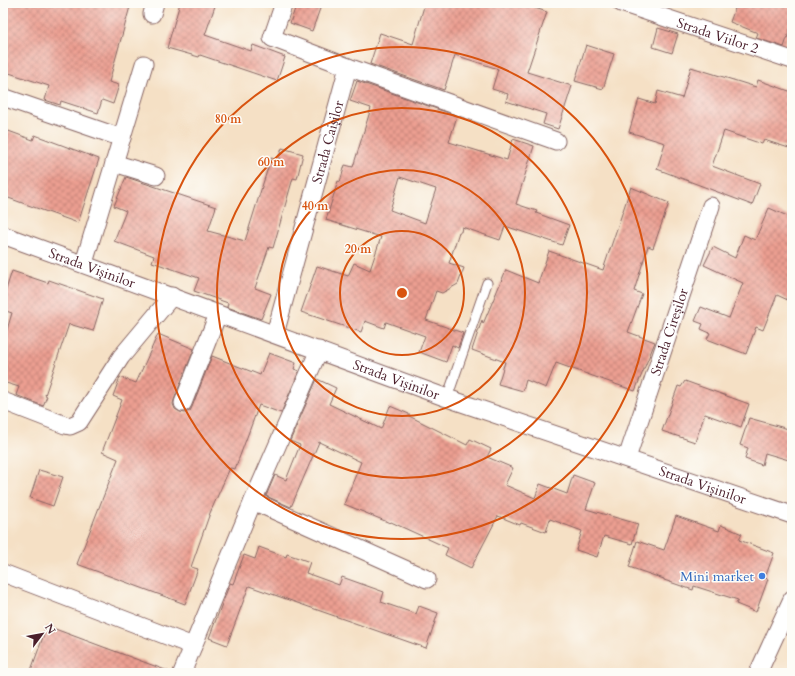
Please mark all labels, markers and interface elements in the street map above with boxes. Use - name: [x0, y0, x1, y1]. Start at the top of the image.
- street label: Strada Viilor 2: [674, 13, 761, 58]
- street label: Strada Caișilor: [308, 98, 349, 186]
- text: 80 m: [215, 111, 242, 127]
- text: 60 m: [258, 154, 285, 170]
- text: 40 m: [302, 198, 329, 214]
- text: 20 m: [345, 241, 372, 257]
- street label: Strada Vișinilor: [46, 244, 139, 293]
- street label: Strada Cireșilor: [646, 285, 693, 378]
- centre of rings: [395, 286, 409, 300]
- street label: Strada Vișinilor: [350, 355, 443, 405]
- street label: Strada Vișinilor: [656, 462, 750, 509]
- place label: Mini market: [680, 567, 755, 586]
- marker: Mini market: [757, 571, 767, 581]
- north arrow: [22, 614, 62, 654]
- text: N: [41, 621, 59, 637]

